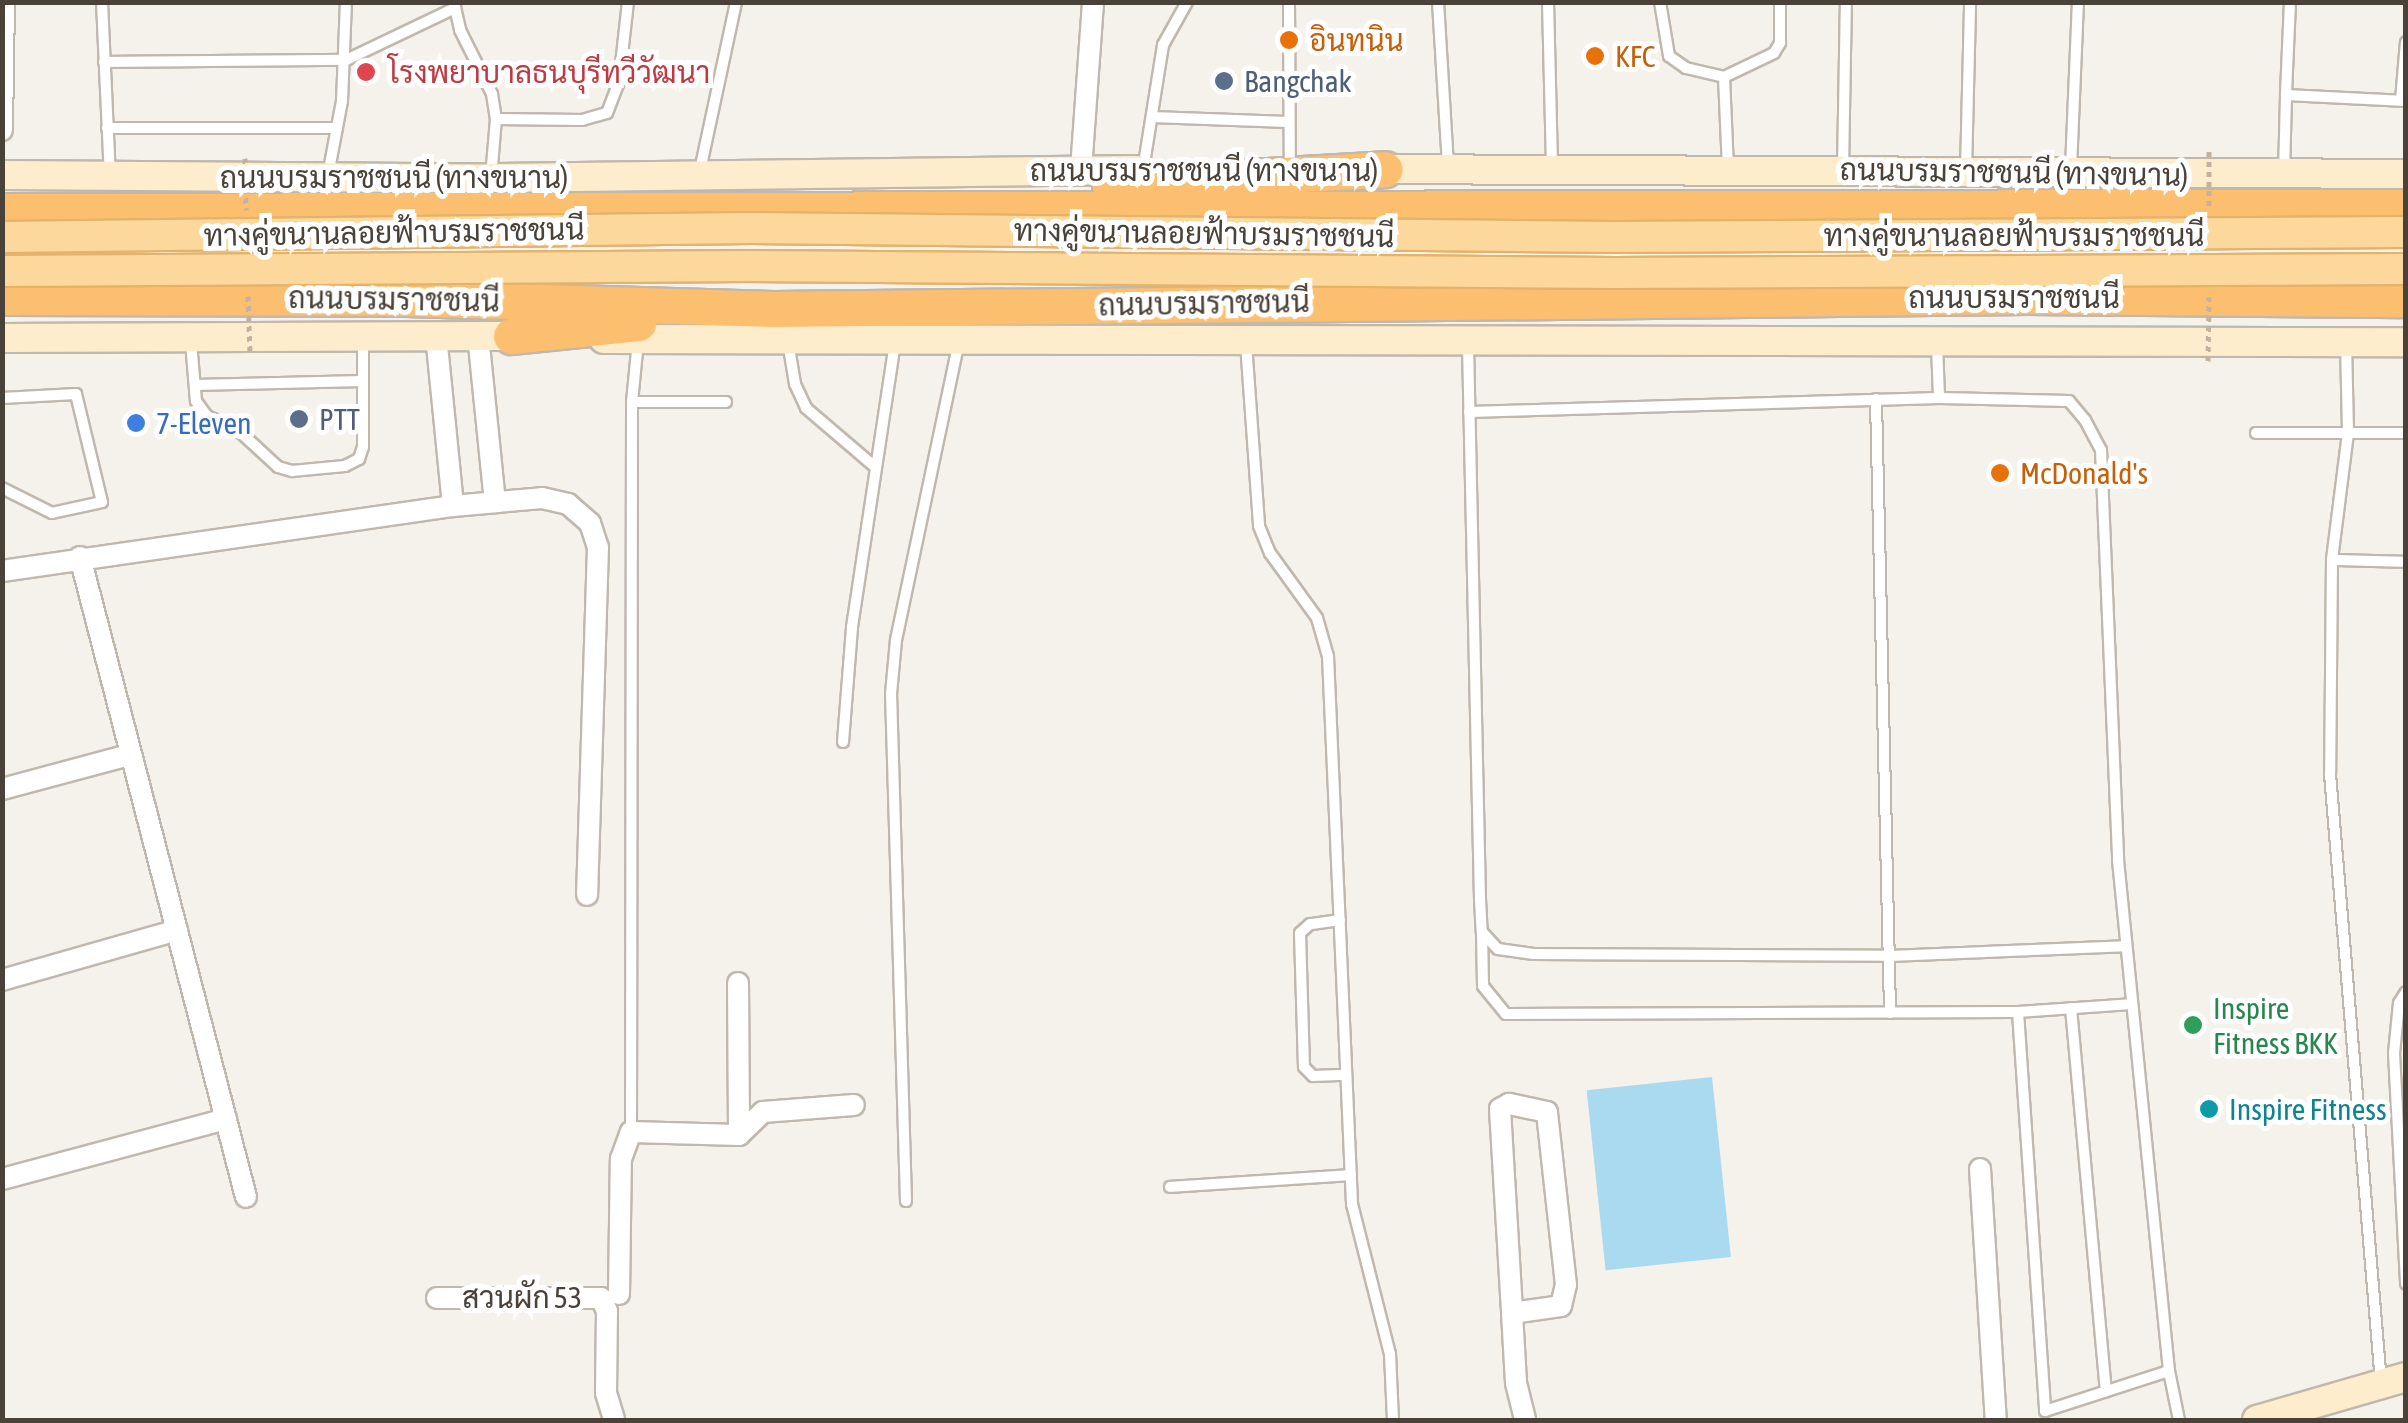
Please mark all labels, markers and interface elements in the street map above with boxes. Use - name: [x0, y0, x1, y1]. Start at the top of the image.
- place label: อินทนิน: [1309, 22, 1404, 58]
- marker: อินทนิน: [1278, 29, 1300, 51]
- place label: KFC: [1615, 38, 1655, 74]
- marker: KFC: [1584, 45, 1606, 67]
- place label: โรงพยาบาลธนบุรีทวีวัฒนา: [388, 54, 710, 90]
- marker: โรงพยาบาลธนบุรีทวีวัฒนา: [353, 59, 379, 85]
- place label: Bangchak: [1244, 63, 1352, 99]
- marker: Bangchak: [1213, 70, 1235, 92]
- street label: ถนนบรมราชชนนี (ทางขนาน): [1839, 151, 2189, 193]
- street label: ถนนบรมราชชนนี (ทางขนาน): [1030, 152, 1378, 188]
- street label: ถนนบรมราชชนนี (ทางขนาน): [220, 159, 568, 195]
- street label: ทางคู่ขนานลอยฟ้าบรมราชชนนี: [203, 211, 585, 253]
- street label: ทางคู่ขนานลอยฟ้าบรมราชชนนี: [1013, 212, 1395, 254]
- street label: ทางคู่ขนานลอยฟ้าบรมราชชนนี: [1824, 217, 2204, 253]
- street label: ถนนบรมราชชนนี: [288, 279, 500, 319]
- street label: ถนนบรมราชชนนี: [1908, 279, 2120, 315]
- street label: ถนนบรมราชชนนี: [1098, 283, 1310, 323]
- place label: PTT: [319, 401, 360, 437]
- place label: 7-Eleven: [156, 405, 252, 441]
- marker: PTT: [288, 408, 310, 430]
- marker: 7-Eleven: [125, 412, 147, 434]
- place label: McDonald's: [2020, 455, 2148, 491]
- marker: McDonald's: [1989, 462, 2011, 484]
- place label: Inspire Fitness BKK: [2213, 990, 2338, 1060]
- marker: Inspire Fitness BKK: [2182, 1014, 2204, 1036]
- place label: Inspire Fitness: [2229, 1091, 2386, 1127]
- marker: Inspire Fitness: [2198, 1098, 2220, 1120]
- street label: สวนผัก 53: [462, 1279, 582, 1315]

